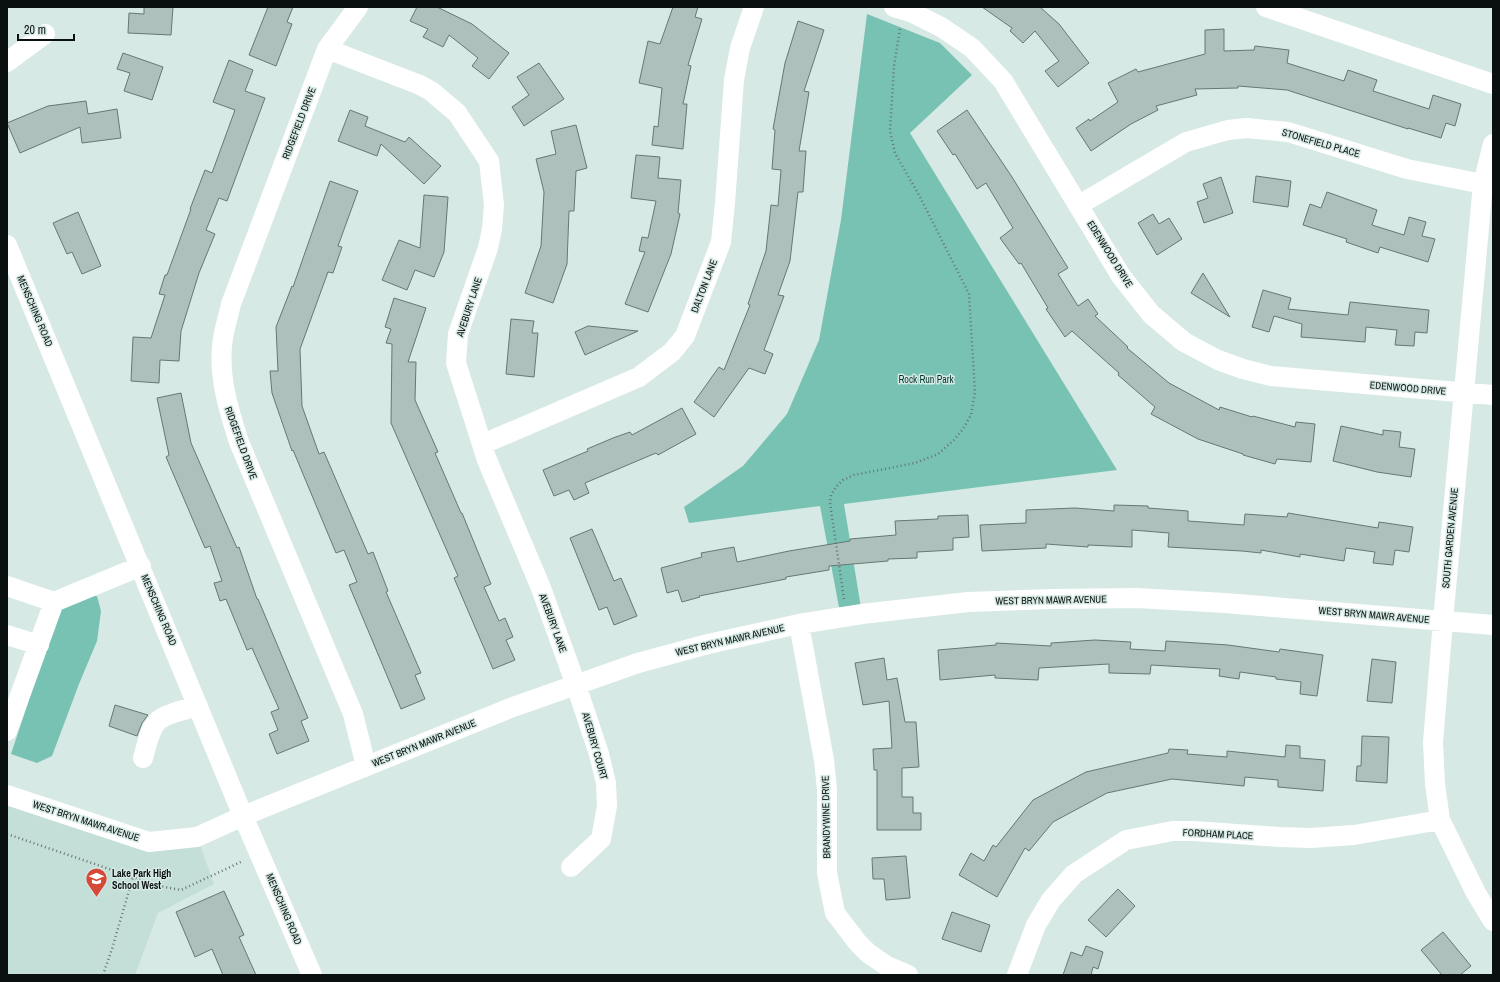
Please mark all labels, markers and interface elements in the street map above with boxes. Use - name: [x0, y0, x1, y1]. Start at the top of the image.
- scale bar: [18, 16, 74, 42]
- text: 20 m: [24, 22, 46, 38]
- street label: RIDGEFIELD DRIVE: [279, 85, 319, 161]
- street label: STONEFIELD PLACE: [1281, 126, 1361, 160]
- street label: EDENWOOD DRIVE: [1084, 218, 1136, 290]
- street label: DALTON LANE: [688, 257, 720, 315]
- street label: MENSCHING ROAD: [14, 273, 56, 349]
- street label: AVEBURY LANE: [453, 276, 485, 339]
- park label: Rock Run Park: [898, 373, 954, 386]
- street label: EDENWOOD DRIVE: [1369, 378, 1447, 398]
- street label: RIDGEFIELD DRIVE: [222, 405, 260, 481]
- street label: SOUTH GARDEN AVENUE: [1439, 487, 1461, 589]
- street label: MENSCHING ROAD: [138, 572, 180, 648]
- street label: AVEBURY LANE: [536, 591, 570, 654]
- street label: WEST BRYN MAWR AVENUE: [995, 593, 1107, 607]
- street label: WEST BRYN MAWR AVENUE: [1318, 604, 1430, 626]
- street label: WEST BRYN MAWR AVENUE: [674, 621, 786, 659]
- street label: AVEBURY COURT: [579, 710, 611, 781]
- street label: WEST BRYN MAWR AVENUE: [370, 716, 478, 770]
- street label: BRANDYWINE DRIVE: [819, 775, 833, 859]
- street label: WEST BRYN MAWR AVENUE: [31, 798, 141, 844]
- street label: FORDHAM PLACE: [1182, 826, 1254, 842]
- school or university icon: Lake Park High School West: [84, 866, 110, 899]
- place label: Lake Park High School West: [112, 867, 171, 892]
- street label: MENSCHING ROAD: [263, 871, 305, 947]

